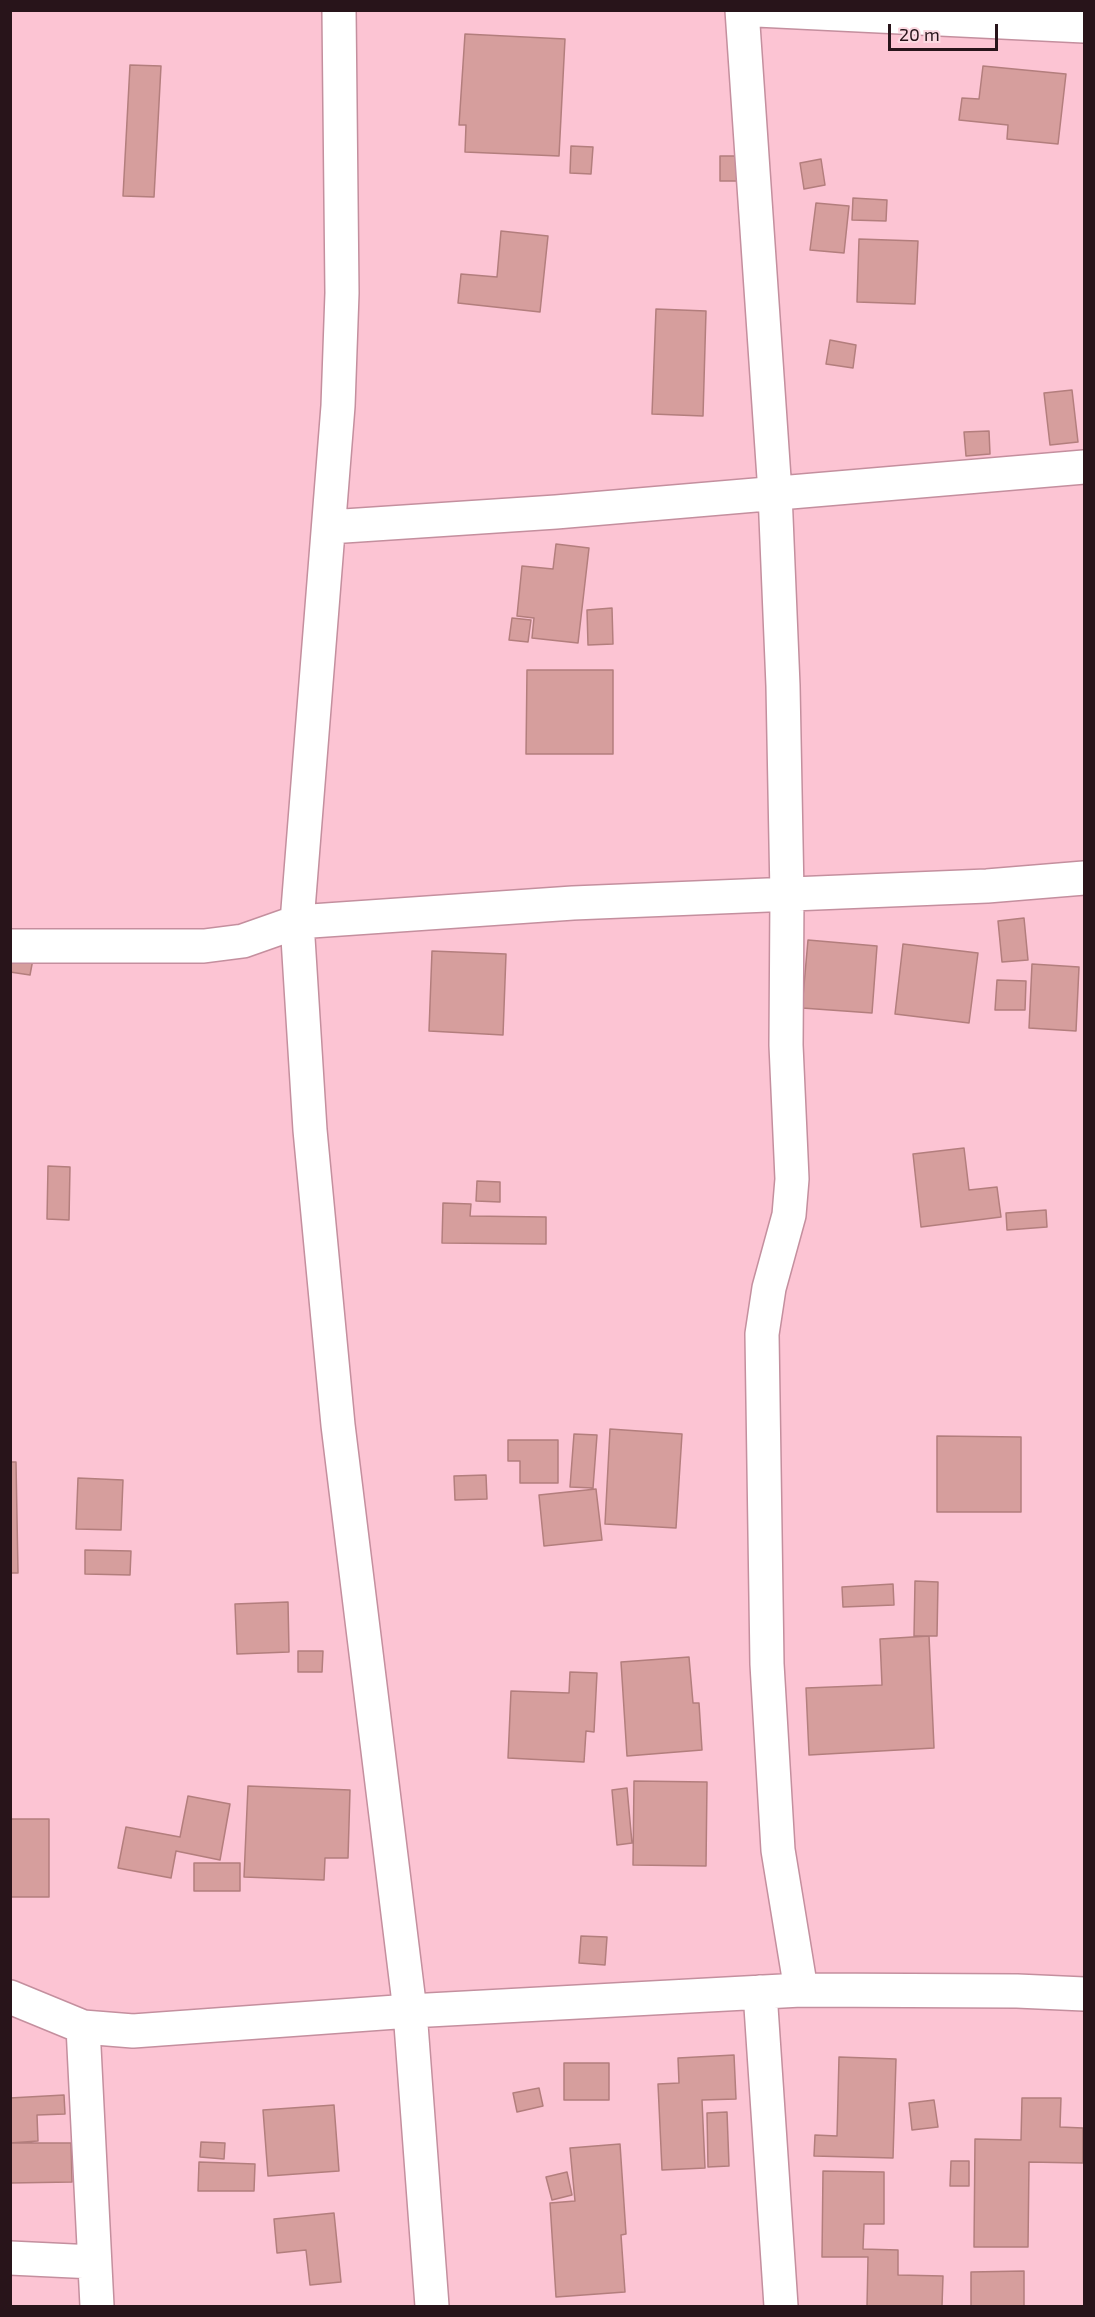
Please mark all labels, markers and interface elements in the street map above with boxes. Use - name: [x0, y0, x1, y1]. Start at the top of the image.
- scale bar: [891, 12, 1000, 50]
- text: 20 m: [899, 23, 940, 45]

